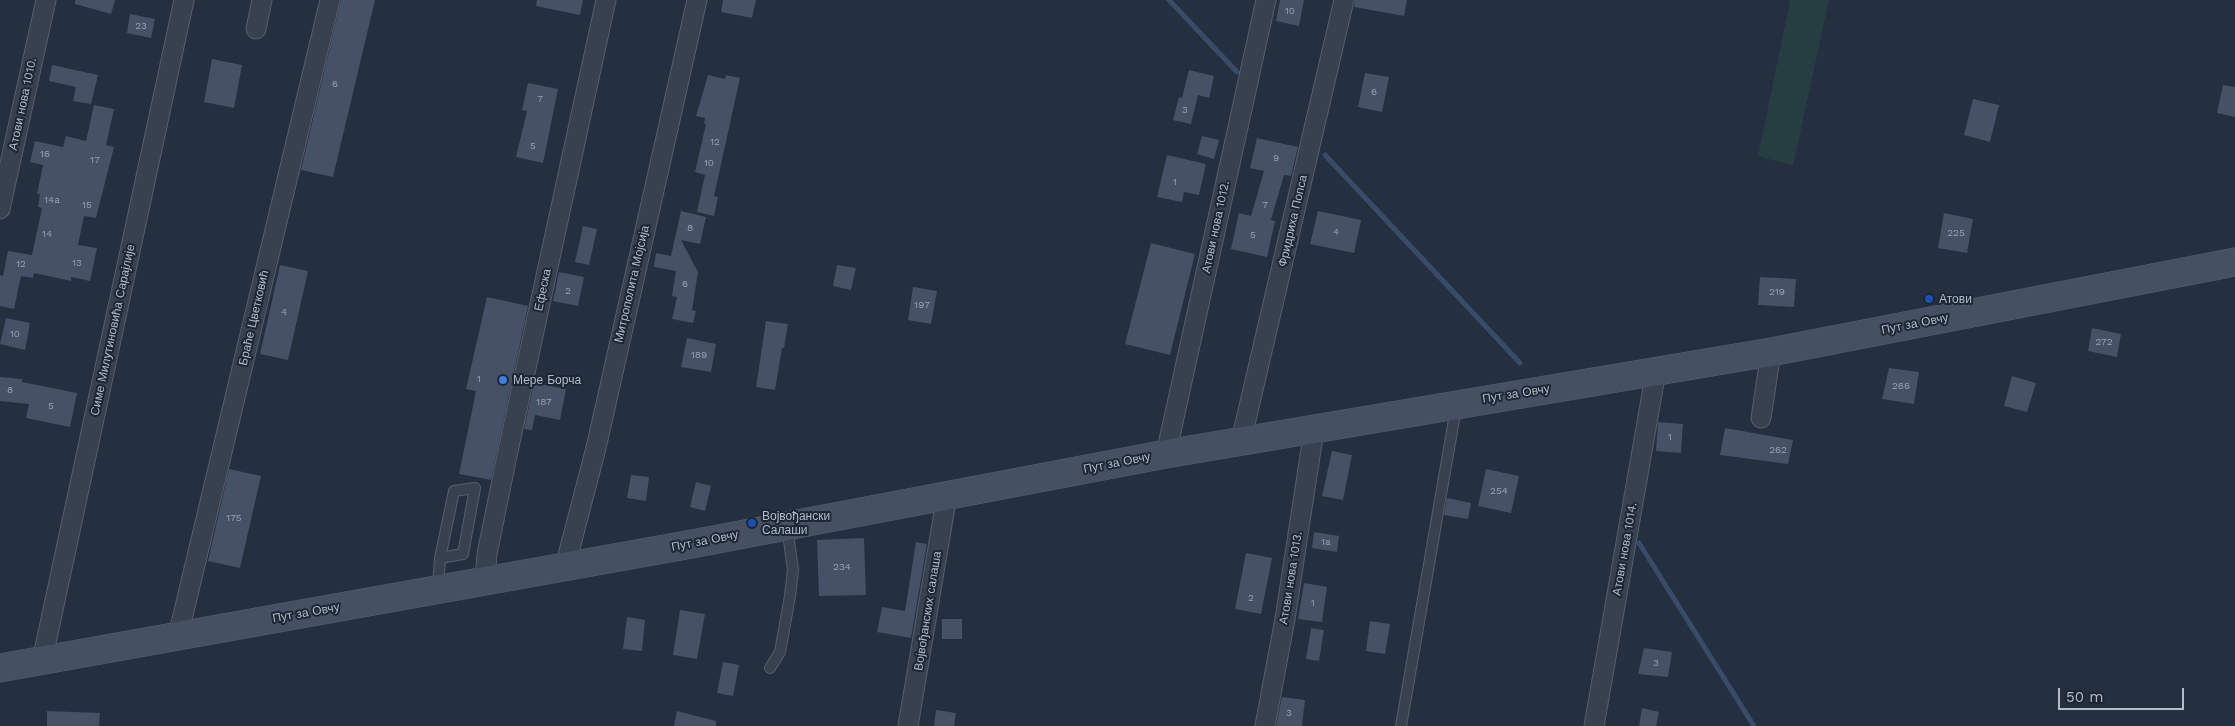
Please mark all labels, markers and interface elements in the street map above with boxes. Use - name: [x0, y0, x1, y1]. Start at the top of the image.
- house number: 10: [1285, 5, 1295, 17]
- house number: 23: [135, 20, 147, 32]
- street label: Атови нова 1010.: [6, 56, 40, 152]
- house number: 6: [332, 78, 338, 90]
- house number: 6: [1371, 86, 1377, 98]
- house number: 7: [537, 93, 543, 105]
- house number: 3: [1182, 104, 1188, 116]
- house number: 12: [710, 136, 720, 148]
- house number: 5: [530, 140, 536, 152]
- house number: 16: [40, 148, 50, 160]
- house number: 9: [1273, 152, 1279, 164]
- house number: 17: [90, 154, 100, 166]
- house number: 10: [704, 157, 714, 169]
- street label: Фридриха Попса: [1275, 174, 1311, 268]
- house number: 1: [1173, 176, 1177, 188]
- street label: Атови нова 1012.: [1199, 179, 1233, 275]
- house number: 14a: [44, 194, 60, 206]
- house number: 15: [82, 199, 92, 211]
- house number: 7: [1262, 199, 1268, 211]
- house number: 8: [687, 222, 693, 234]
- street label: Митрополита Мојсија: [612, 224, 652, 344]
- house number: 4: [1333, 226, 1339, 238]
- house number: 225: [1947, 227, 1965, 239]
- house number: 14: [42, 228, 52, 240]
- house number: 5: [1250, 229, 1256, 241]
- street label: Симе Милутиновића Сарајлије: [88, 243, 138, 417]
- house number: 13: [72, 257, 82, 269]
- house number: 12: [16, 258, 26, 270]
- street label: Ефеска: [532, 268, 554, 312]
- street label: Браће Цветковић: [236, 269, 272, 367]
- house number: 6: [682, 278, 688, 290]
- house number: 2: [565, 285, 571, 297]
- house number: 219: [1769, 286, 1785, 298]
- place label: Атови: [1939, 292, 1972, 306]
- marker: Атови: [1923, 293, 1935, 305]
- house number: 197: [914, 299, 930, 311]
- house number: 4: [281, 306, 287, 318]
- street label: Пут за Овчу: [1880, 310, 1950, 338]
- house number: 10: [10, 328, 20, 340]
- house number: 272: [2095, 336, 2113, 348]
- house number: 189: [691, 349, 707, 361]
- house number: 1: [477, 373, 481, 385]
- place label: Мере Борча: [513, 373, 581, 387]
- marker: Мере Борча: [497, 374, 509, 386]
- house number: 266: [1892, 380, 1910, 392]
- street label: Пут за Овчу: [1481, 382, 1551, 406]
- house number: 8: [7, 384, 13, 396]
- house number: 187: [536, 396, 552, 408]
- house number: 5: [48, 400, 54, 412]
- house number: 1: [1668, 431, 1672, 443]
- house number: 262: [1769, 444, 1787, 456]
- street label: Пут за Овчу: [1082, 449, 1152, 477]
- house number: 254: [1490, 485, 1508, 497]
- street label: Атови нова 1014.: [1610, 501, 1640, 597]
- place label: Војвођански Салаши: [762, 509, 830, 537]
- house number: 175: [226, 512, 242, 524]
- marker: Војвођански Салаши: [746, 517, 758, 529]
- street label: Пут за Овчу: [670, 527, 740, 555]
- street label: Атови нова 1013.: [1277, 530, 1305, 626]
- house number: 1a: [1321, 536, 1331, 548]
- street label: Војвођанских салаша: [911, 550, 945, 672]
- house number: 234: [833, 561, 851, 573]
- house number: 2: [1248, 592, 1254, 604]
- house number: 1: [1311, 597, 1315, 609]
- street label: Пут за Овчу: [271, 600, 341, 626]
- house number: 3: [1653, 657, 1659, 669]
- scale bar: [2060, 678, 2186, 710]
- text: 50 m: [2066, 688, 2103, 706]
- house number: 3: [1286, 707, 1292, 719]

